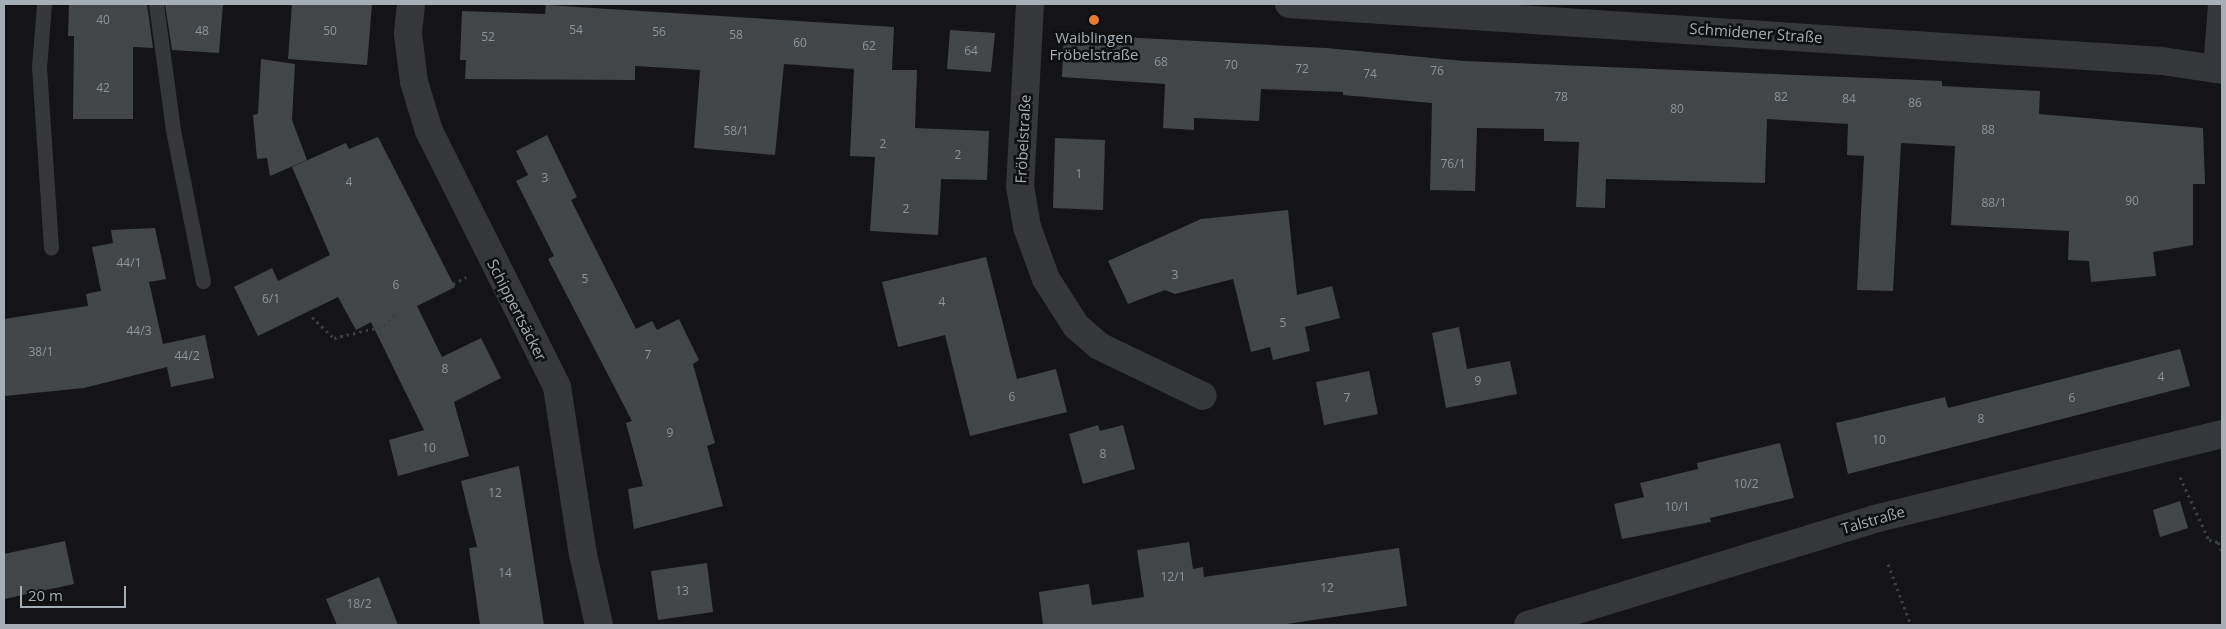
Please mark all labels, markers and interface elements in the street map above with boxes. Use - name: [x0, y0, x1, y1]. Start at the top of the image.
- house number: 40: [96, 13, 110, 27]
- marker: Waiblingen Fröbelstraße: [1088, 14, 1100, 26]
- street label: Schmidener Straße: [1689, 19, 1823, 47]
- house number: 54: [569, 23, 583, 37]
- house number: 48: [195, 24, 209, 38]
- house number: 50: [323, 24, 337, 38]
- house number: 56: [652, 25, 666, 39]
- house number: 58: [729, 28, 743, 42]
- place label: Waiblingen Fröbelstraße: [1049, 28, 1139, 63]
- house number: 52: [481, 30, 495, 44]
- house number: 60: [793, 36, 807, 50]
- house number: 62: [862, 39, 876, 53]
- house number: 64: [964, 44, 978, 58]
- house number: 68: [1154, 55, 1168, 69]
- house number: 70: [1224, 58, 1238, 72]
- house number: 72: [1295, 62, 1309, 76]
- house number: 76: [1430, 64, 1444, 78]
- house number: 74: [1363, 67, 1377, 81]
- house number: 42: [96, 81, 110, 95]
- house number: 78: [1554, 90, 1568, 104]
- house number: 82: [1774, 90, 1788, 104]
- house number: 84: [1842, 92, 1856, 106]
- street label: Fröbelstraße: [1012, 94, 1034, 184]
- house number: 86: [1908, 96, 1922, 110]
- house number: 80: [1670, 102, 1684, 116]
- house number: 88: [1981, 123, 1995, 137]
- house number: 58/1: [724, 124, 748, 138]
- house number: 2: [880, 137, 886, 151]
- house number: 2: [955, 148, 961, 162]
- house number: 76/1: [1441, 157, 1465, 171]
- house number: 1: [1076, 167, 1082, 181]
- house number: 3: [542, 171, 548, 185]
- house number: 4: [346, 175, 352, 189]
- house number: 90: [2125, 194, 2139, 208]
- house number: 88/1: [1982, 196, 2006, 210]
- house number: 2: [903, 202, 909, 216]
- house number: 44/1: [117, 256, 141, 270]
- street label: Schippertsäcker: [484, 256, 550, 364]
- house number: 3: [1172, 268, 1178, 282]
- house number: 5: [582, 272, 588, 286]
- house number: 6: [393, 278, 399, 292]
- house number: 6/1: [262, 292, 280, 306]
- house number: 4: [939, 295, 945, 309]
- house number: 5: [1280, 316, 1286, 330]
- house number: 44/3: [127, 324, 151, 338]
- house number: 38/1: [29, 345, 53, 359]
- house number: 7: [645, 348, 651, 362]
- house number: 44/2: [175, 349, 199, 363]
- house number: 8: [442, 362, 448, 376]
- house number: 4: [2158, 370, 2164, 384]
- house number: 9: [1475, 374, 1481, 388]
- house number: 6: [1009, 390, 1015, 404]
- house number: 7: [1344, 391, 1350, 405]
- house number: 6: [2069, 391, 2075, 405]
- house number: 8: [1978, 412, 1984, 426]
- house number: 9: [667, 426, 673, 440]
- house number: 10: [1872, 433, 1886, 447]
- house number: 10: [422, 441, 436, 455]
- house number: 8: [1100, 447, 1106, 461]
- house number: 10/2: [1734, 477, 1758, 491]
- house number: 12: [488, 486, 502, 500]
- house number: 10/1: [1665, 500, 1689, 514]
- street label: Talstraße: [1839, 502, 1907, 538]
- house number: 14: [498, 566, 512, 580]
- house number: 12/1: [1161, 570, 1185, 584]
- scale bar: [22, 576, 129, 608]
- house number: 12: [1320, 581, 1334, 595]
- house number: 13: [675, 584, 689, 598]
- text: 20 m: [28, 585, 63, 605]
- house number: 18/2: [347, 597, 371, 611]

